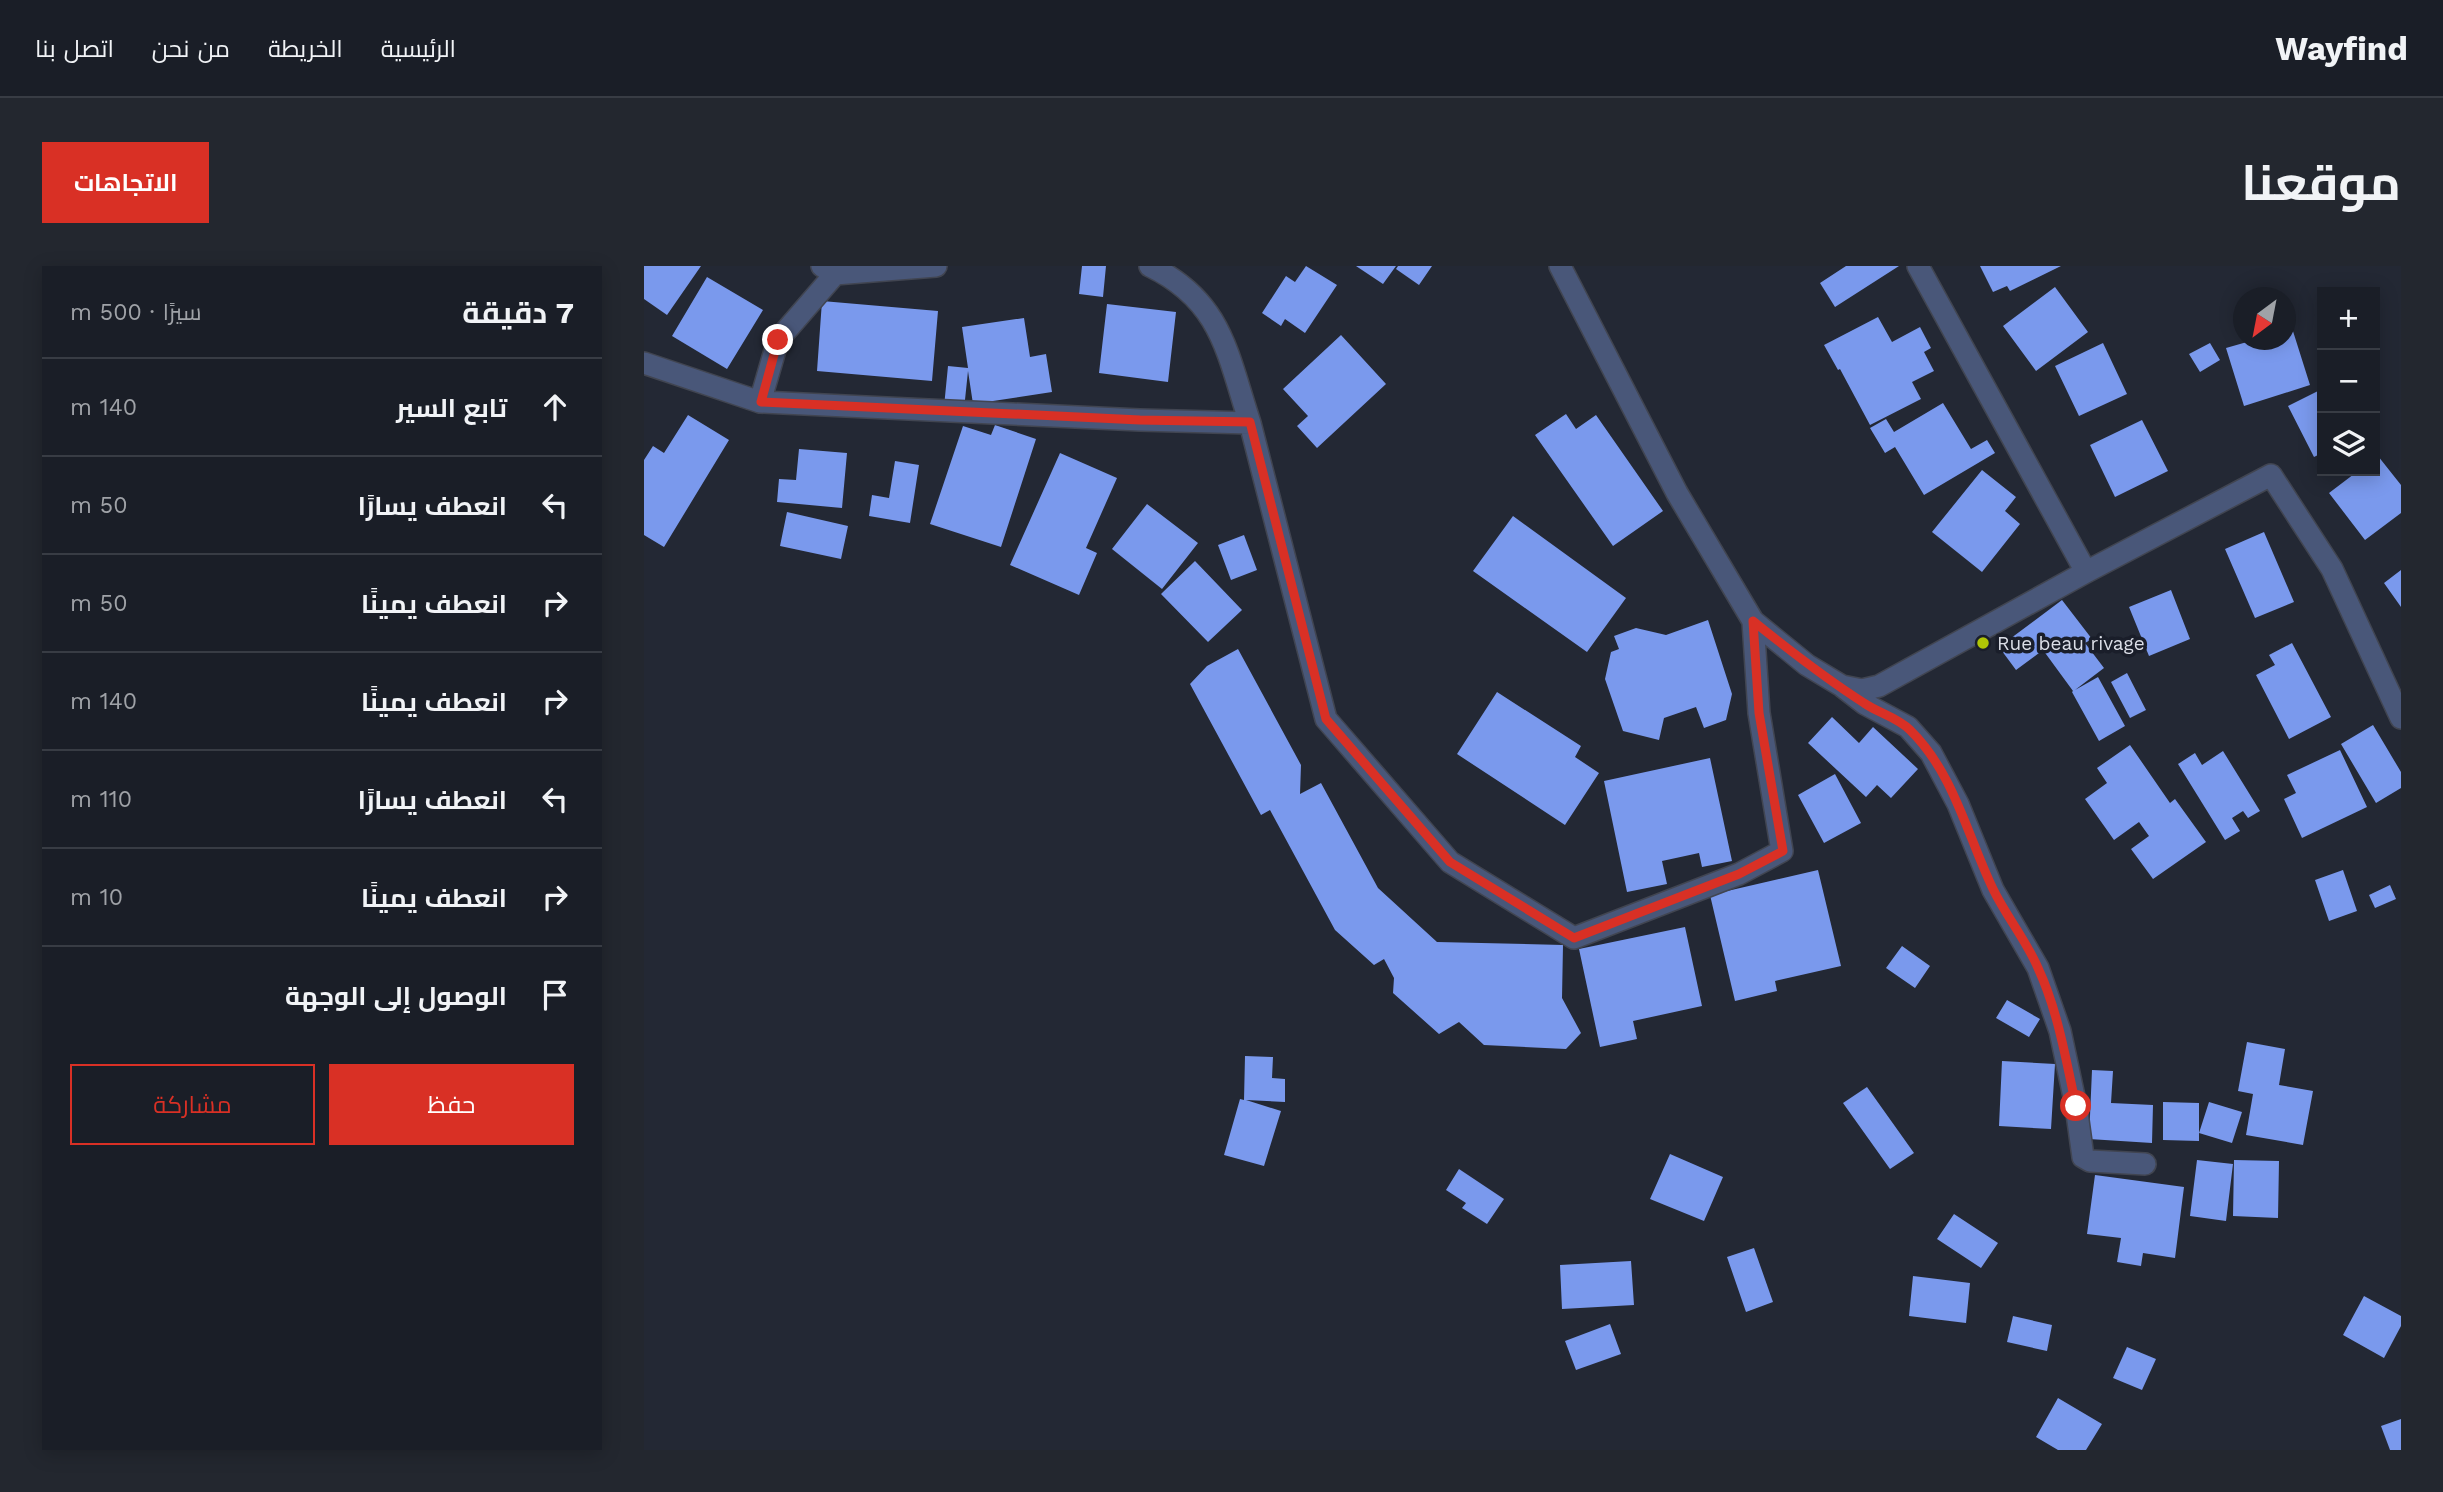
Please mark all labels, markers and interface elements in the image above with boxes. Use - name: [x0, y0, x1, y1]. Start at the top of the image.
- text: Wayfind: [2275, 29, 2408, 68]
- text: اتصل بنا: [35, 35, 114, 63]
- text: من نحن: [152, 35, 230, 63]
- text: الخريطة: [268, 35, 343, 63]
- text: الرئيسية: [381, 35, 456, 63]
- button: الاتجاهات: [42, 142, 209, 223]
- text: موقعنا: [2241, 154, 2401, 212]
- north arrow: [2233, 287, 2296, 350]
- map controls: [2317, 287, 2380, 476]
- button: +: [2317, 287, 2380, 350]
- text: 7 دقيقة: [462, 295, 574, 330]
- text: سيرًا · 500 m: [70, 299, 202, 326]
- route end: [762, 324, 793, 355]
- button: −: [2317, 350, 2380, 413]
- icon: ahead: [536, 388, 574, 426]
- text: تابع السير: [396, 393, 507, 423]
- text: 140 m: [70, 394, 137, 421]
- button: layers: [2317, 413, 2380, 476]
- icon: left: [536, 486, 574, 524]
- text: انعطف يسارًا: [358, 491, 507, 521]
- text: 50 m: [70, 492, 127, 519]
- icon: right: [536, 584, 574, 622]
- text: انعطف يمينًا: [361, 589, 507, 619]
- text: 50 m: [70, 590, 127, 617]
- place label: Rue beau rivage: [1997, 632, 2145, 655]
- marker: Rue beau rivage: [1975, 635, 1991, 651]
- icon: right: [536, 682, 574, 720]
- text: انعطف يمينًا: [361, 687, 507, 717]
- text: 140 m: [70, 688, 137, 715]
- icon: left: [536, 780, 574, 818]
- text: انعطف يسارًا: [358, 785, 507, 815]
- text: 110 m: [70, 786, 132, 813]
- icon: right: [536, 878, 574, 916]
- text: انعطف يمينًا: [361, 883, 507, 913]
- text: 10 m: [70, 884, 123, 911]
- icon: arrive: [536, 976, 574, 1014]
- text: الوصول إلى الوجهة: [285, 981, 507, 1011]
- button: مشاركة: [70, 1064, 315, 1145]
- button: حفظ: [329, 1064, 574, 1145]
- route start: [2060, 1090, 2091, 1121]

